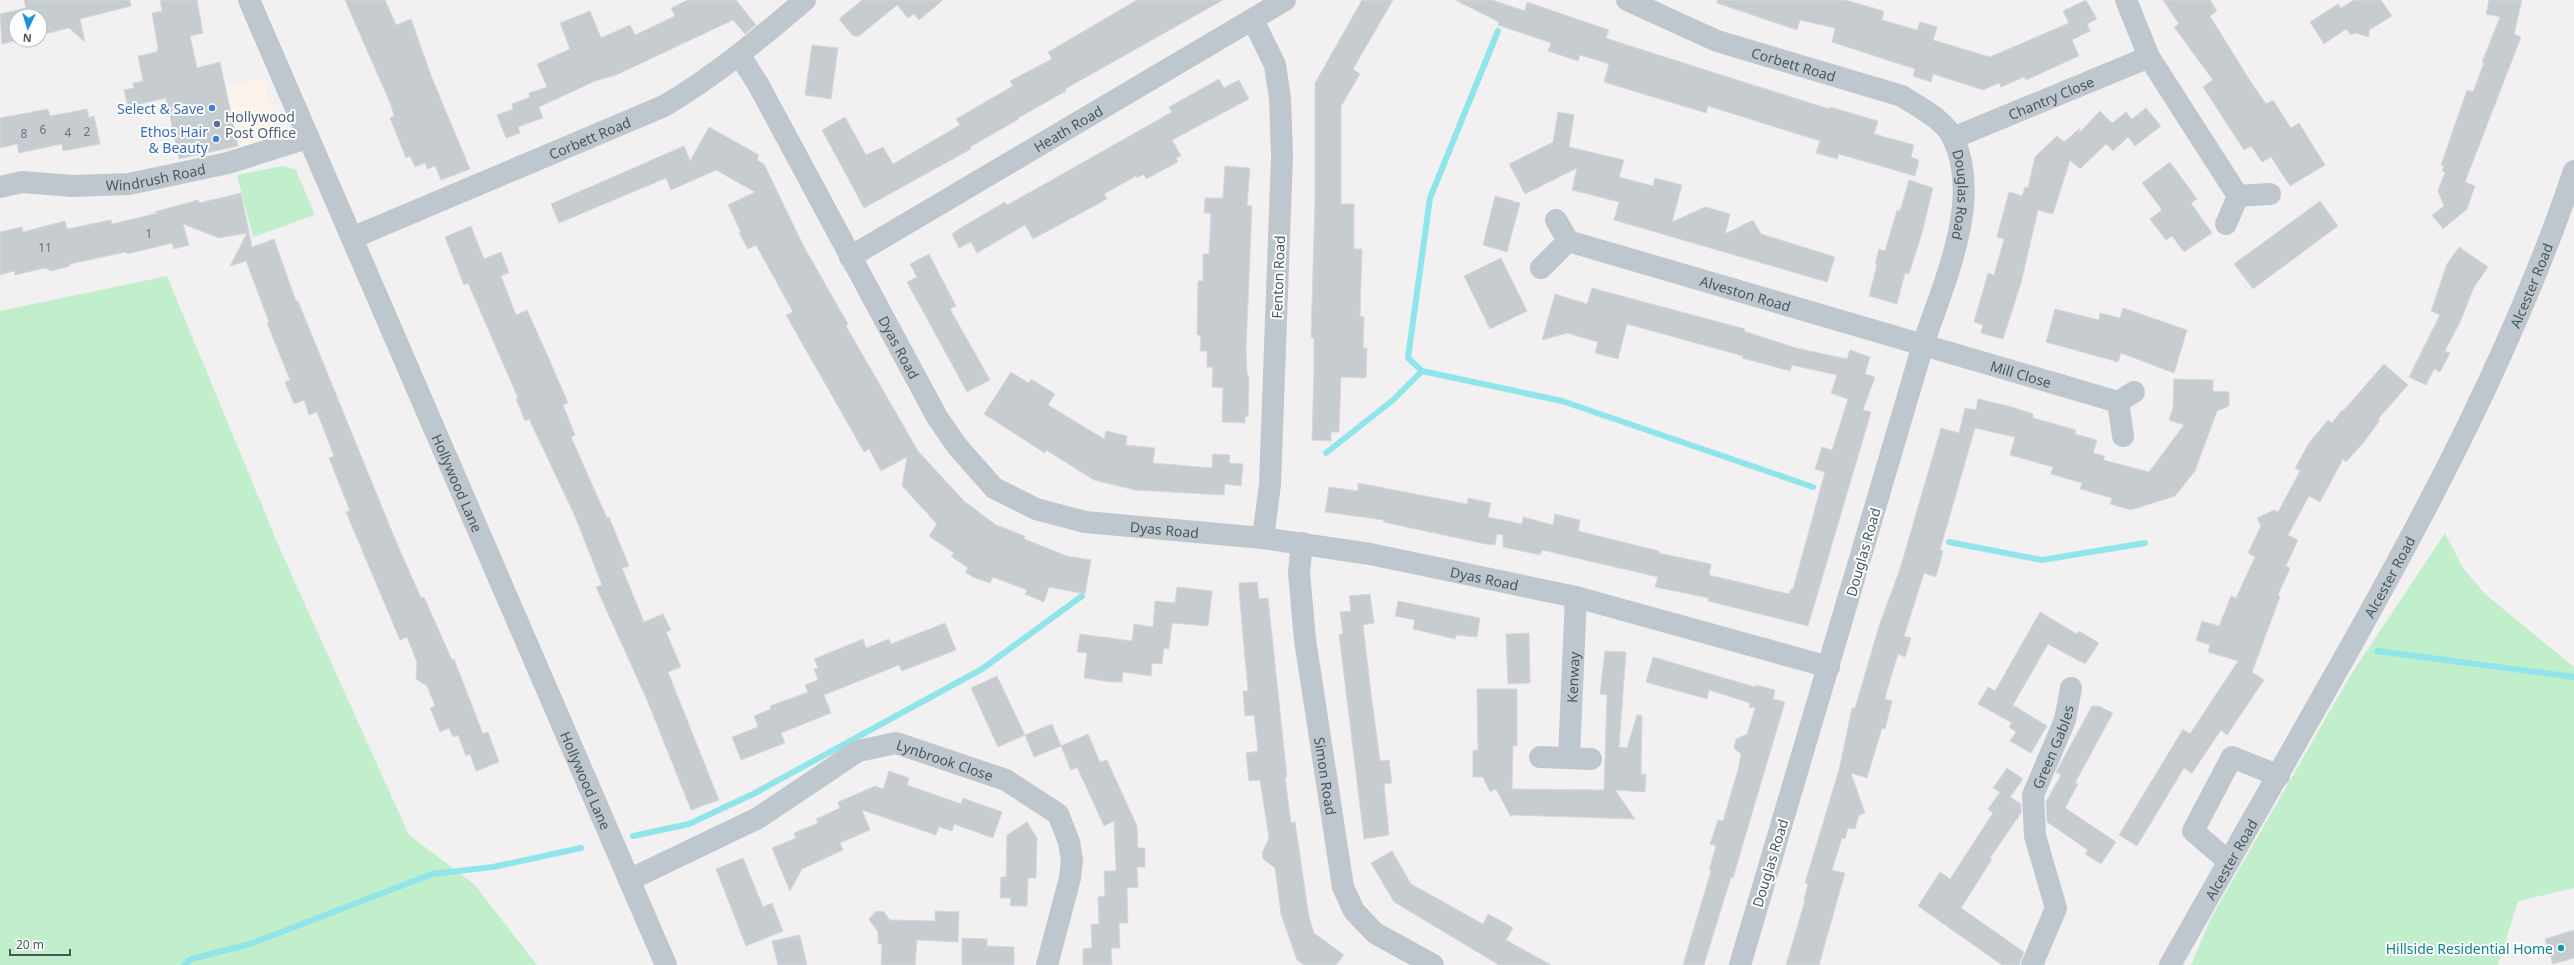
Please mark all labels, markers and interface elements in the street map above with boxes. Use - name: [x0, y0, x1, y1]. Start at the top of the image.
- north arrow: [8, 8, 48, 48]
- text: N: [22, 31, 32, 46]
- street label: Corbett Road: [1749, 42, 1838, 85]
- street label: Chantry Close: [2005, 71, 2097, 124]
- place label: Select & Save: [117, 99, 204, 118]
- street label: Heath Road: [1030, 100, 1106, 156]
- marker: Select & Save: [207, 103, 217, 113]
- place label: Hollywood Post Office: [225, 107, 296, 142]
- street label: Corbett Road: [546, 112, 633, 163]
- marker: Hollywood Post Office: [212, 119, 222, 129]
- house number: 6: [40, 121, 47, 138]
- place label: Ethos Hair & Beauty: [140, 122, 209, 157]
- house number: 2: [84, 123, 91, 140]
- house number: 4: [65, 124, 72, 141]
- house number: 8: [21, 125, 28, 142]
- marker: Ethos Hair & Beauty: [211, 134, 221, 144]
- street label: Douglas Road: [1948, 147, 1973, 242]
- street label: Windrush Road: [105, 159, 207, 194]
- house number: 1: [146, 225, 152, 242]
- street label: Fenton Road: [1267, 235, 1289, 319]
- house number: 11: [38, 239, 52, 256]
- street label: Alcester Road: [2505, 240, 2557, 331]
- street label: Alveston Road: [1698, 271, 1793, 315]
- street label: Dyas Road: [875, 312, 924, 382]
- street label: Mill Close: [1988, 356, 2054, 392]
- street label: Hollywood Lane: [428, 431, 487, 535]
- street label: Douglas Road: [1841, 505, 1885, 599]
- street label: Dyas Road: [1129, 517, 1200, 542]
- street label: Alcester Road: [2359, 533, 2419, 621]
- street label: Dyas Road: [1449, 562, 1520, 594]
- street label: Kenway: [1562, 650, 1583, 703]
- street label: Green Gables: [2027, 703, 2077, 792]
- street label: Hollywood Lane: [557, 728, 616, 832]
- street label: Lynbrook Close: [894, 734, 996, 785]
- street label: Simon Road: [1311, 736, 1341, 816]
- street label: Alcester Road: [2200, 815, 2261, 903]
- street label: Douglas Road: [1748, 817, 1792, 909]
- scale bar: [10, 931, 70, 957]
- text: 20 m: [16, 936, 44, 953]
- place label: Hillside Residential Home: [2386, 939, 2553, 958]
- marker: Hillside Residential Home: [2556, 943, 2566, 953]

